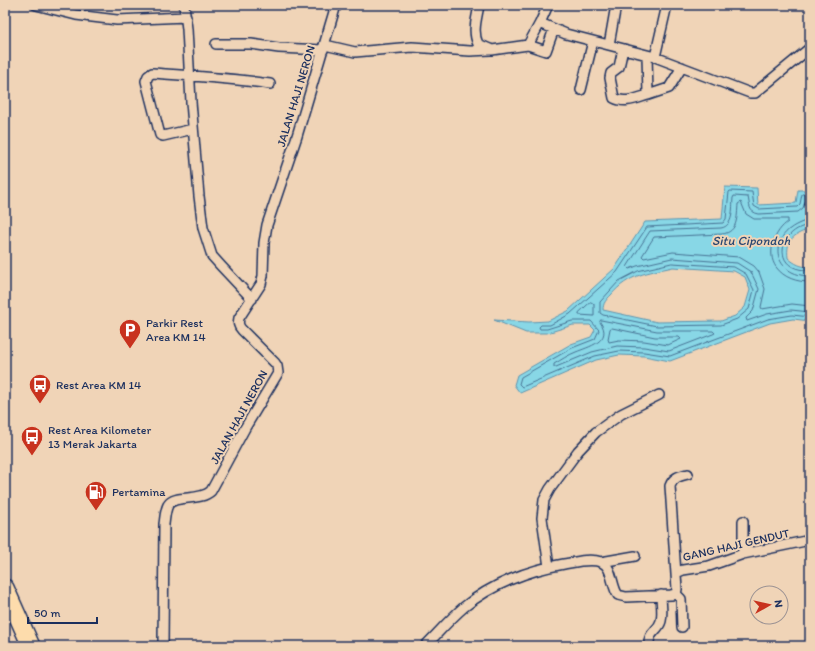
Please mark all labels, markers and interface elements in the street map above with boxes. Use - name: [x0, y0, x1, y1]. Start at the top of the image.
- street label: JALAN HAJI NERON: [274, 44, 318, 148]
- water label: Situ Cipondoh: [712, 233, 790, 248]
- place label: Parkir Rest Area KM 14: [146, 316, 206, 344]
- parking icon: Parkir Rest Area KM 14: [117, 317, 143, 350]
- street label: JALAN HAJI NERON: [207, 368, 271, 466]
- bus stop icon: Rest Area KM 14: [27, 372, 53, 405]
- place label: Rest Area KM 14: [56, 378, 141, 392]
- place label: Rest Area Kilometer 13 Merak Jakarta: [48, 423, 151, 451]
- bus stop icon: Rest Area Kilometer 13 Merak Jakarta: [19, 424, 45, 457]
- fuel station icon: Pertamina: [83, 479, 109, 512]
- place label: Pertamina: [112, 485, 166, 499]
- street label: GANG HAJI GENDUT: [681, 526, 791, 564]
- north arrow: [749, 585, 789, 625]
- scale bar: [28, 599, 97, 625]
- text: N: [771, 599, 785, 608]
- text: 50 m: [34, 606, 60, 620]

